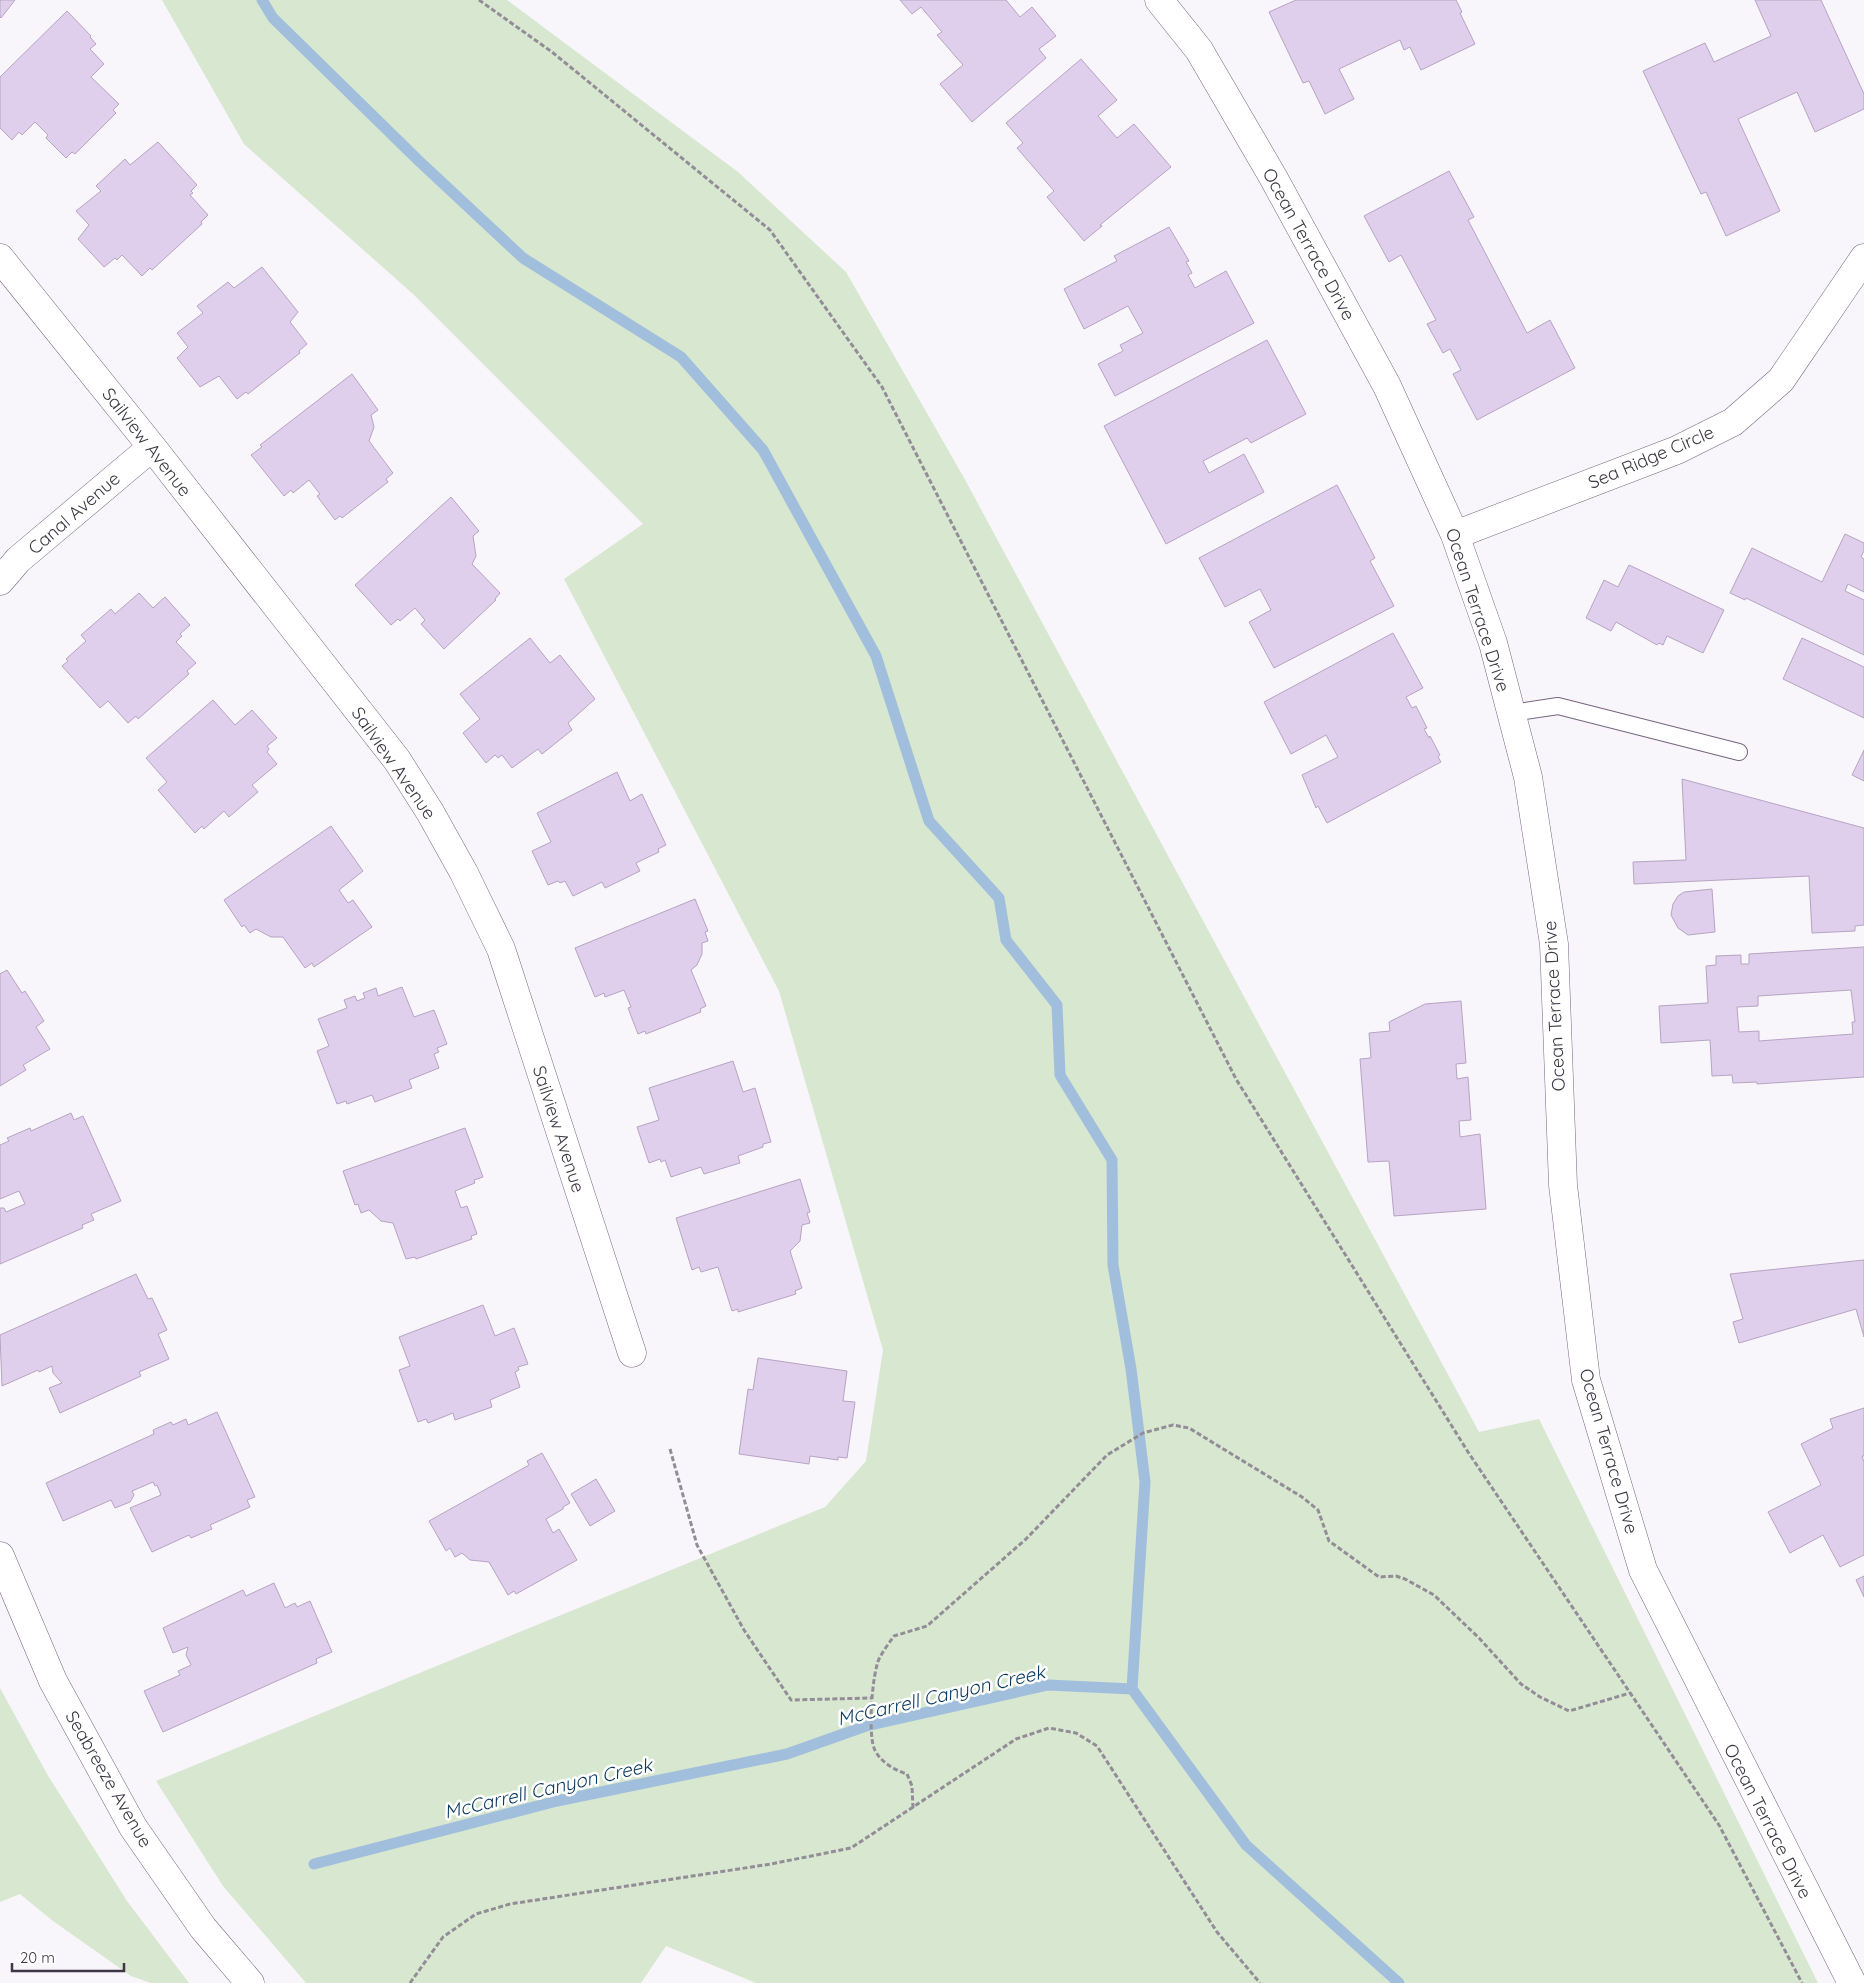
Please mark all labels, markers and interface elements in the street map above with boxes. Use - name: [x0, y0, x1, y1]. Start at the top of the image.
- street label: Ocean Terrace Drive: [1258, 164, 1360, 324]
- street label: Sailview Avenue: [97, 383, 197, 501]
- street label: Sea Ridge Circle: [1585, 420, 1717, 494]
- street label: Canal Avenue: [23, 467, 125, 559]
- street label: Ocean Terrace Drive: [1441, 525, 1515, 695]
- street label: Sailview Avenue: [347, 702, 441, 824]
- street label: Ocean Terrace Drive: [1538, 920, 1570, 1092]
- street label: Sailview Avenue: [528, 1063, 590, 1195]
- street label: Ocean Terrace Drive: [1574, 1366, 1644, 1536]
- water label: McCarrell Canyon Creek: [835, 1659, 1049, 1731]
- street label: Seabreeze Avenue: [61, 1707, 157, 1851]
- street label: Ocean Terrace Drive: [1719, 1740, 1817, 1902]
- water label: McCarrell Canyon Creek: [442, 1752, 656, 1824]
- scale bar: [12, 1940, 125, 1972]
- text: 20 m: [20, 1948, 55, 1967]

